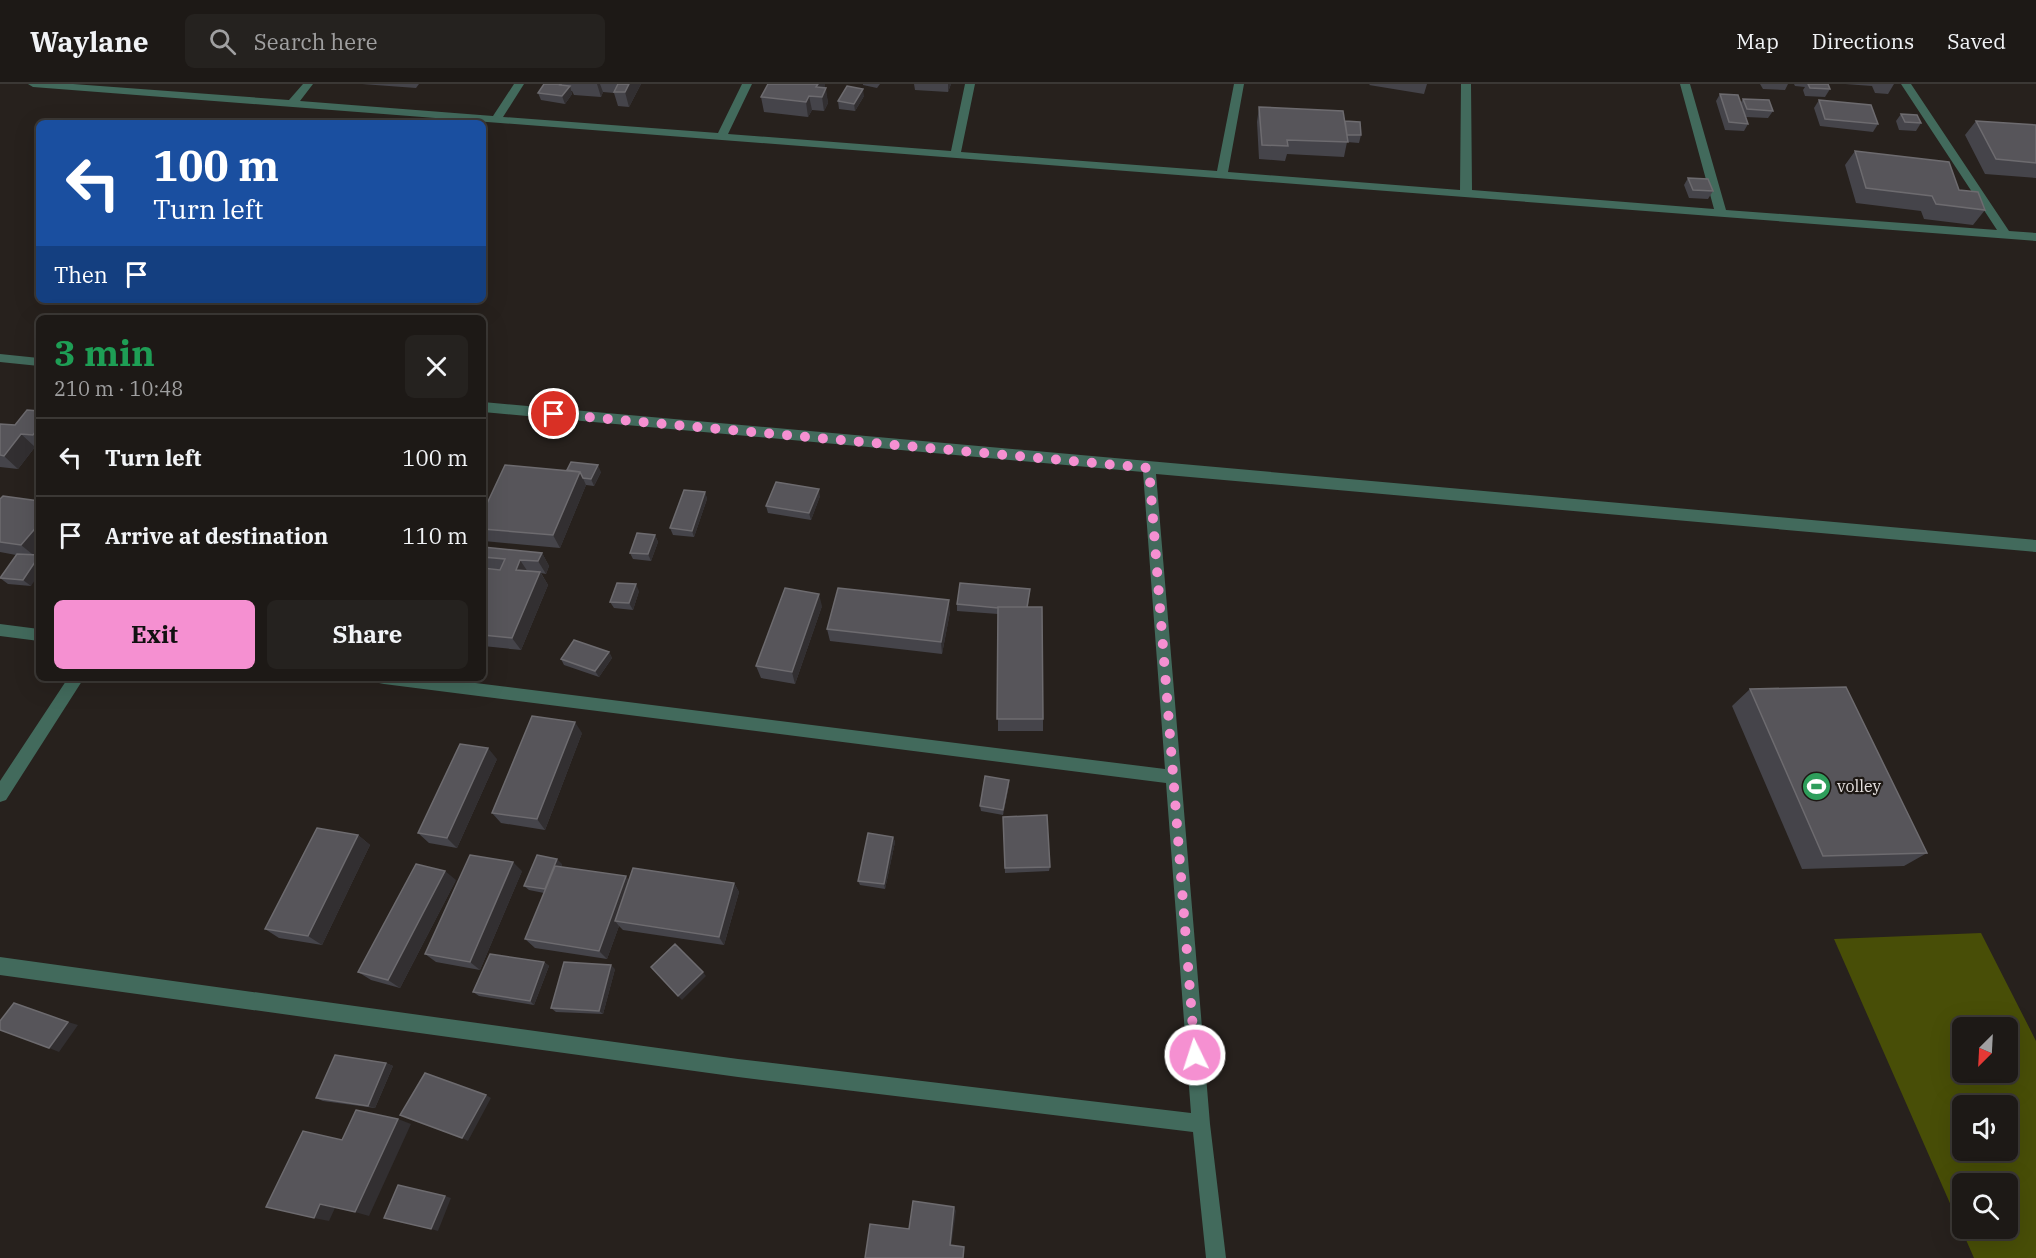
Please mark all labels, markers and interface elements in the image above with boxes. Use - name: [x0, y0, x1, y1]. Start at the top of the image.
- search box: [185, 14, 605, 68]
- text: Waylane: [30, 23, 149, 60]
- icon: search: [206, 25, 239, 58]
- text: Search here: [254, 27, 378, 56]
- text: Map: [1736, 27, 1779, 55]
- text: Directions: [1812, 27, 1914, 55]
- text: Saved: [1947, 27, 2006, 55]
- text: 100 m: [153, 138, 279, 193]
- icon: left: [54, 144, 132, 222]
- text: Turn left: [153, 191, 264, 226]
- icon: arrive: [120, 258, 153, 291]
- text: Then: [54, 260, 108, 289]
- text: 3 min: [54, 329, 155, 376]
- button: close: [405, 335, 468, 398]
- text: 210 m · 10:48: [54, 375, 183, 402]
- pin: [528, 388, 579, 439]
- icon: arrive: [537, 397, 570, 430]
- icon: left: [54, 441, 87, 474]
- text: Turn left: [105, 443, 201, 472]
- text: 100 m: [402, 443, 468, 472]
- icon: arrive: [54, 519, 87, 552]
- text: Arrive at destination: [105, 521, 328, 550]
- text: 110 m: [402, 521, 468, 550]
- button: Exit: [54, 600, 255, 669]
- button: Share: [267, 600, 468, 669]
- sports icon: volley: [1800, 770, 1832, 802]
- place label: volley: [1837, 776, 1882, 796]
- north arrow: [1952, 1017, 2018, 1083]
- map controls: [1952, 1017, 2018, 1239]
- position arrow: [1163, 1023, 1227, 1087]
- button: sound: [1952, 1095, 2018, 1161]
- button: search: [1952, 1173, 2018, 1239]

